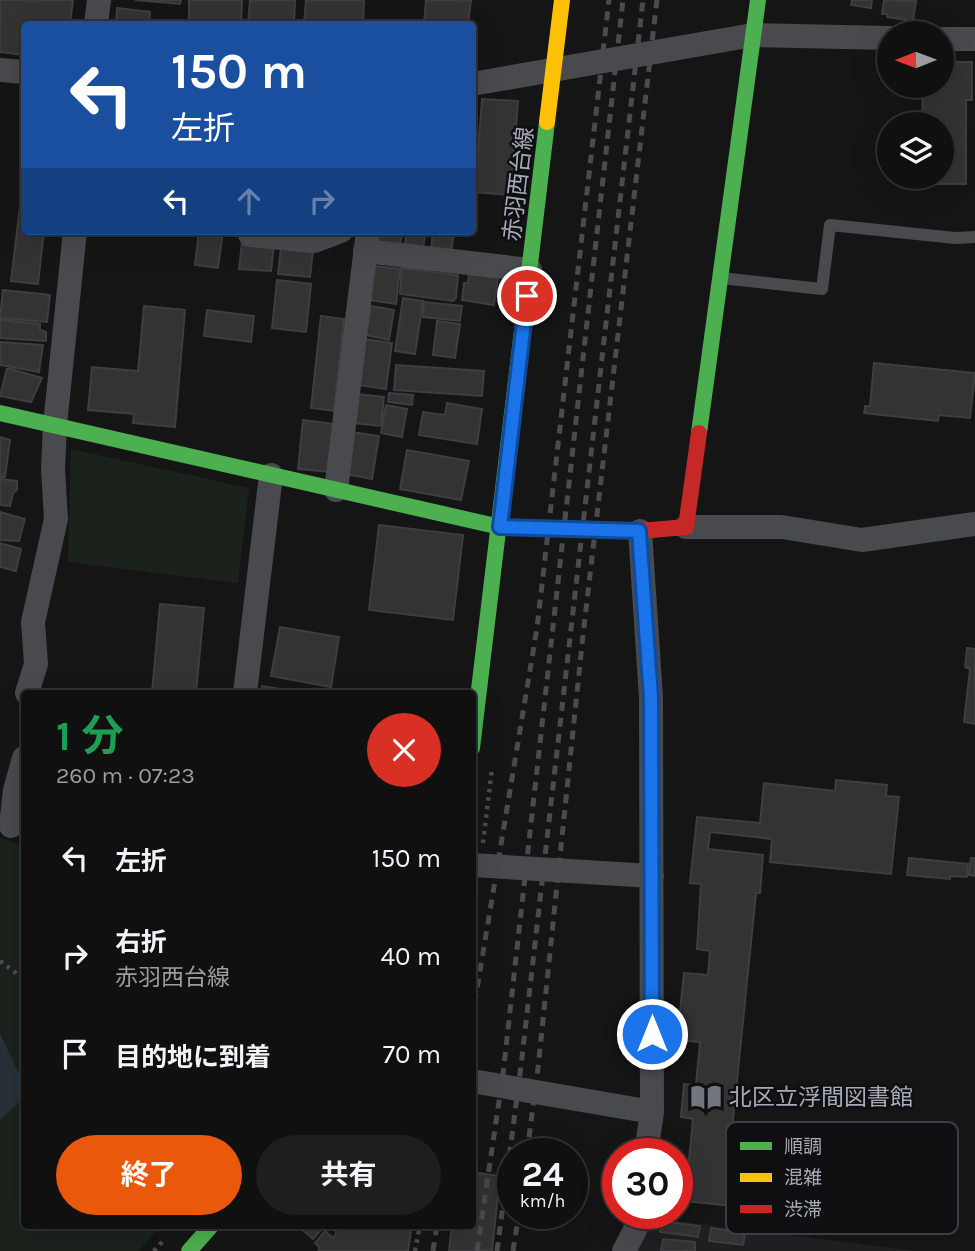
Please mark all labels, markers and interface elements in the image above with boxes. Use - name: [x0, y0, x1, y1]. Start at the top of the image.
- north arrow: [877, 21, 954, 98]
- map controls: [877, 21, 954, 189]
- text: 150 m: [171, 43, 307, 100]
- icon: left: [56, 49, 147, 140]
- text: 左折: [171, 110, 235, 147]
- button: layers: [877, 112, 954, 189]
- street label: 赤羽西台線: [498, 125, 539, 243]
- icon: left: [157, 182, 195, 220]
- icon: ahead: [230, 182, 268, 220]
- icon: right: [303, 182, 341, 220]
- pin: [497, 266, 557, 326]
- icon: arrive: [508, 277, 546, 315]
- text: 1 分: [56, 711, 124, 761]
- button: close: [367, 713, 441, 787]
- text: 260 m · 07:23: [56, 762, 195, 789]
- icon: left: [56, 839, 94, 877]
- text: 150 m: [372, 843, 441, 874]
- text: 左折: [115, 846, 167, 877]
- text: 右折: [115, 927, 167, 958]
- icon: right: [56, 937, 94, 975]
- text: 40 m: [381, 941, 441, 972]
- text: 赤羽西台線: [115, 964, 230, 991]
- position arrow: [615, 997, 689, 1071]
- icon: arrive: [56, 1035, 94, 1073]
- text: 70 m: [383, 1039, 441, 1070]
- text: 目的地に到着: [115, 1042, 271, 1073]
- library icon: 北区立浮間図書館: [689, 1080, 723, 1114]
- place label: 北区立浮間図書館: [729, 1084, 913, 1111]
- legend: [726, 1122, 958, 1234]
- button: 終了: [56, 1135, 242, 1215]
- button: 共有: [256, 1135, 441, 1215]
- text: 順調: [784, 1136, 822, 1158]
- speed limit sign: 30: [602, 1138, 693, 1229]
- text: 24: [522, 1154, 564, 1195]
- text: 混雑: [784, 1167, 822, 1189]
- text: km/h: [520, 1190, 565, 1212]
- text: 渋滞: [784, 1199, 822, 1221]

